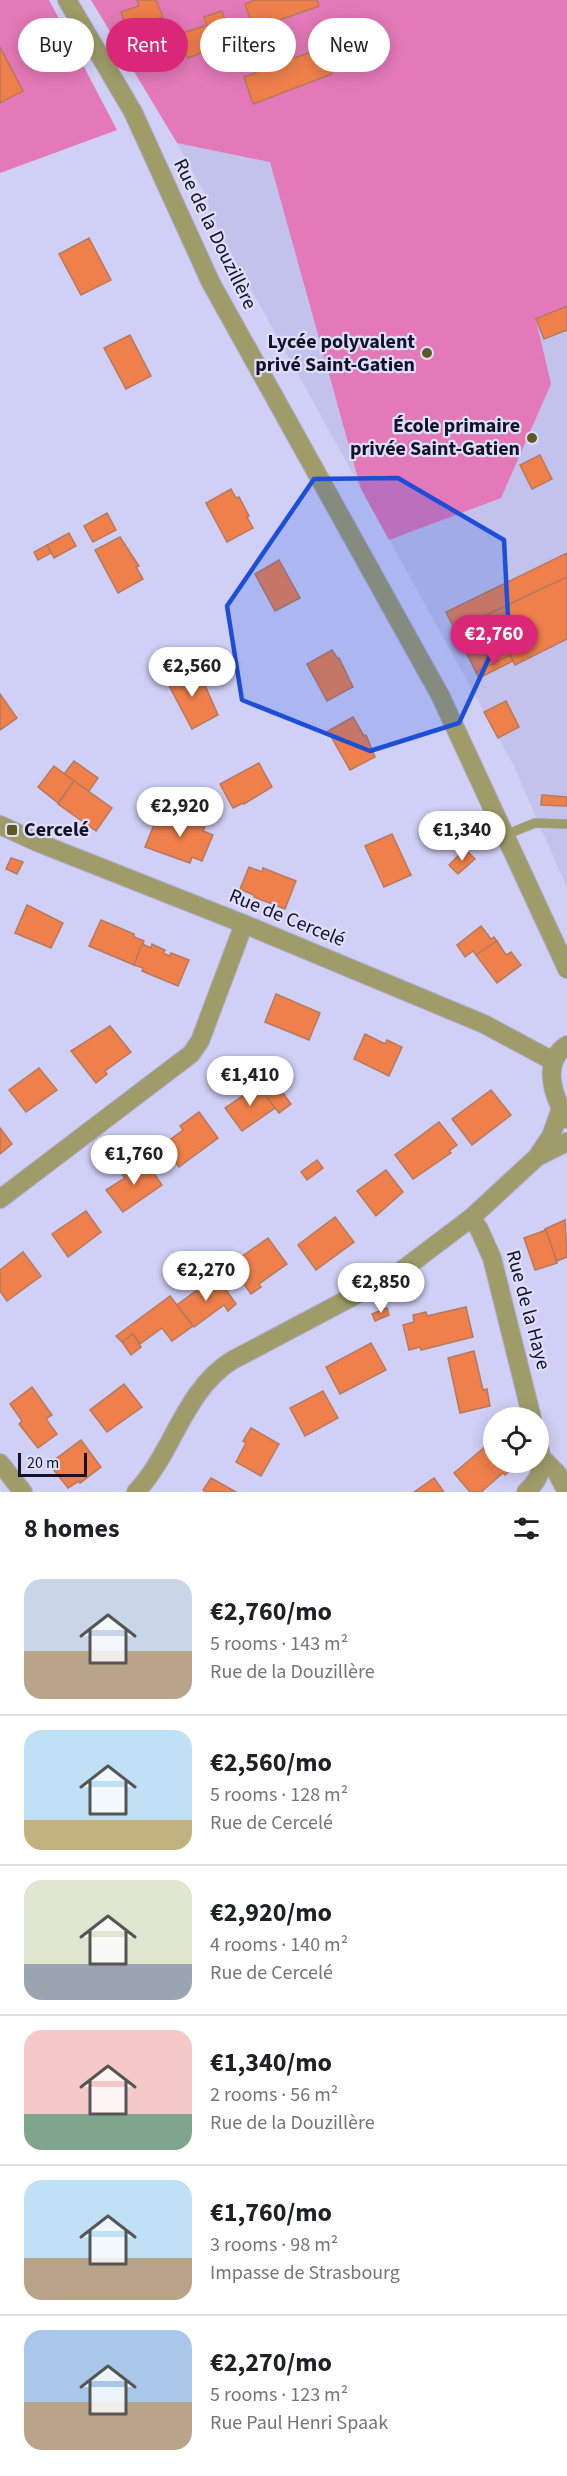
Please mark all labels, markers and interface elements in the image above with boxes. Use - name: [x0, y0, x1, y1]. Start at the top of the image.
- chip: Buy: [18, 18, 94, 72]
- chip: Rent: [106, 18, 188, 72]
- chip: Filters: [200, 18, 296, 72]
- chip: New: [308, 18, 390, 72]
- street label: Rue de la Douzillère: [166, 154, 264, 314]
- place label: Lycée polyvalent privé Saint-Gatien: [255, 328, 415, 379]
- marker: Lycée polyvalent privé Saint-Gatien: [420, 346, 434, 360]
- place label: École primaire privée Saint-Gatien: [350, 412, 520, 463]
- marker: École primaire privée Saint-Gatien: [525, 431, 539, 445]
- pin: €2,760: [445, 615, 543, 666]
- text: €2,760: [465, 620, 523, 648]
- pin: €2,560: [143, 647, 241, 698]
- text: €2,560: [163, 652, 221, 680]
- pin: €2,920: [131, 787, 229, 838]
- text: €2,920: [151, 792, 209, 820]
- pin: €1,340: [413, 811, 511, 862]
- place label: Cercelé: [24, 816, 89, 844]
- text: €1,340: [433, 816, 491, 844]
- marker: Cercelé: [5, 823, 19, 837]
- street label: Rue de Cercelé: [225, 882, 349, 954]
- pin: €1,410: [201, 1056, 299, 1107]
- text: €1,410: [221, 1061, 279, 1089]
- pin: €1,760: [85, 1135, 183, 1186]
- text: €1,760: [105, 1140, 163, 1168]
- street label: Rue de la Haye: [499, 1247, 557, 1373]
- pin: €2,270: [157, 1251, 255, 1302]
- text: €2,270: [177, 1256, 235, 1284]
- pin: €2,850: [332, 1263, 430, 1314]
- text: €2,850: [352, 1268, 410, 1296]
- map controls: [483, 1407, 549, 1473]
- button: locate: [483, 1407, 549, 1473]
- scale bar: [18, 1450, 87, 1478]
- text: 20 m: [27, 1452, 59, 1474]
- text: 8 homes: [24, 1510, 119, 1547]
- icon: filters: [510, 1512, 543, 1545]
- text: €2,760/mo: [210, 1593, 332, 1630]
- icon: home: [72, 1603, 144, 1675]
- text: 5 rooms · 143 m²: [210, 1630, 348, 1658]
- text: Rue de la Douzillère: [210, 1658, 375, 1686]
- text: €2,560/mo: [210, 1744, 332, 1781]
- icon: home: [72, 1754, 144, 1826]
- text: 5 rooms · 128 m²: [210, 1781, 348, 1809]
- text: Rue de Cercelé: [210, 1809, 333, 1837]
- text: €2,920/mo: [210, 1894, 332, 1931]
- icon: home: [72, 1904, 144, 1976]
- text: 4 rooms · 140 m²: [210, 1931, 348, 1959]
- text: Rue de Cercelé: [210, 1959, 333, 1987]
- text: €1,340/mo: [210, 2044, 332, 2081]
- icon: home: [72, 2054, 144, 2126]
- text: 2 rooms · 56 m²: [210, 2081, 338, 2109]
- text: Rue de la Douzillère: [210, 2109, 375, 2137]
- text: €1,760/mo: [210, 2194, 332, 2231]
- icon: home: [72, 2204, 144, 2276]
- text: 3 rooms · 98 m²: [210, 2231, 338, 2259]
- text: Impasse de Strasbourg: [210, 2259, 400, 2287]
- text: €2,270/mo: [210, 2344, 332, 2381]
- icon: home: [72, 2354, 144, 2426]
- text: 5 rooms · 123 m²: [210, 2381, 348, 2409]
- text: Rue Paul Henri Spaak: [210, 2409, 388, 2437]

